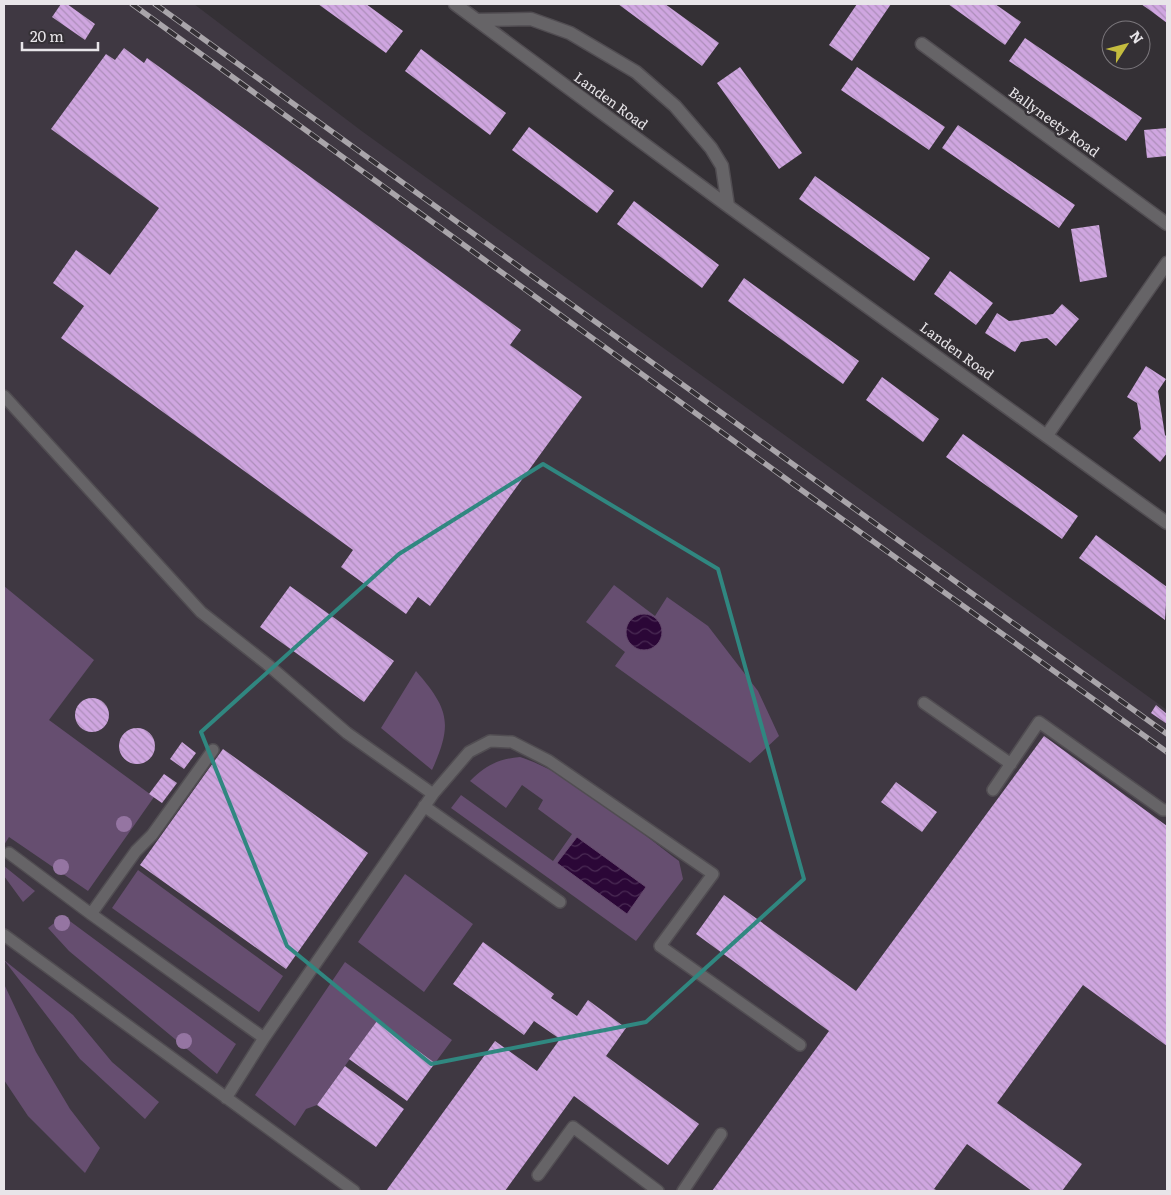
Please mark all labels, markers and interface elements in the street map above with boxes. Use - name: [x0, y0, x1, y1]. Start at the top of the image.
- scale bar: [22, 20, 99, 52]
- north arrow: [1101, 20, 1151, 70]
- text: 20 m: [30, 24, 64, 47]
- text: N: [1126, 26, 1149, 48]
- street label: Landen Road: [570, 67, 653, 134]
- street label: Ballyneety Road: [1005, 81, 1104, 161]
- street label: Landen Road: [916, 317, 999, 384]

